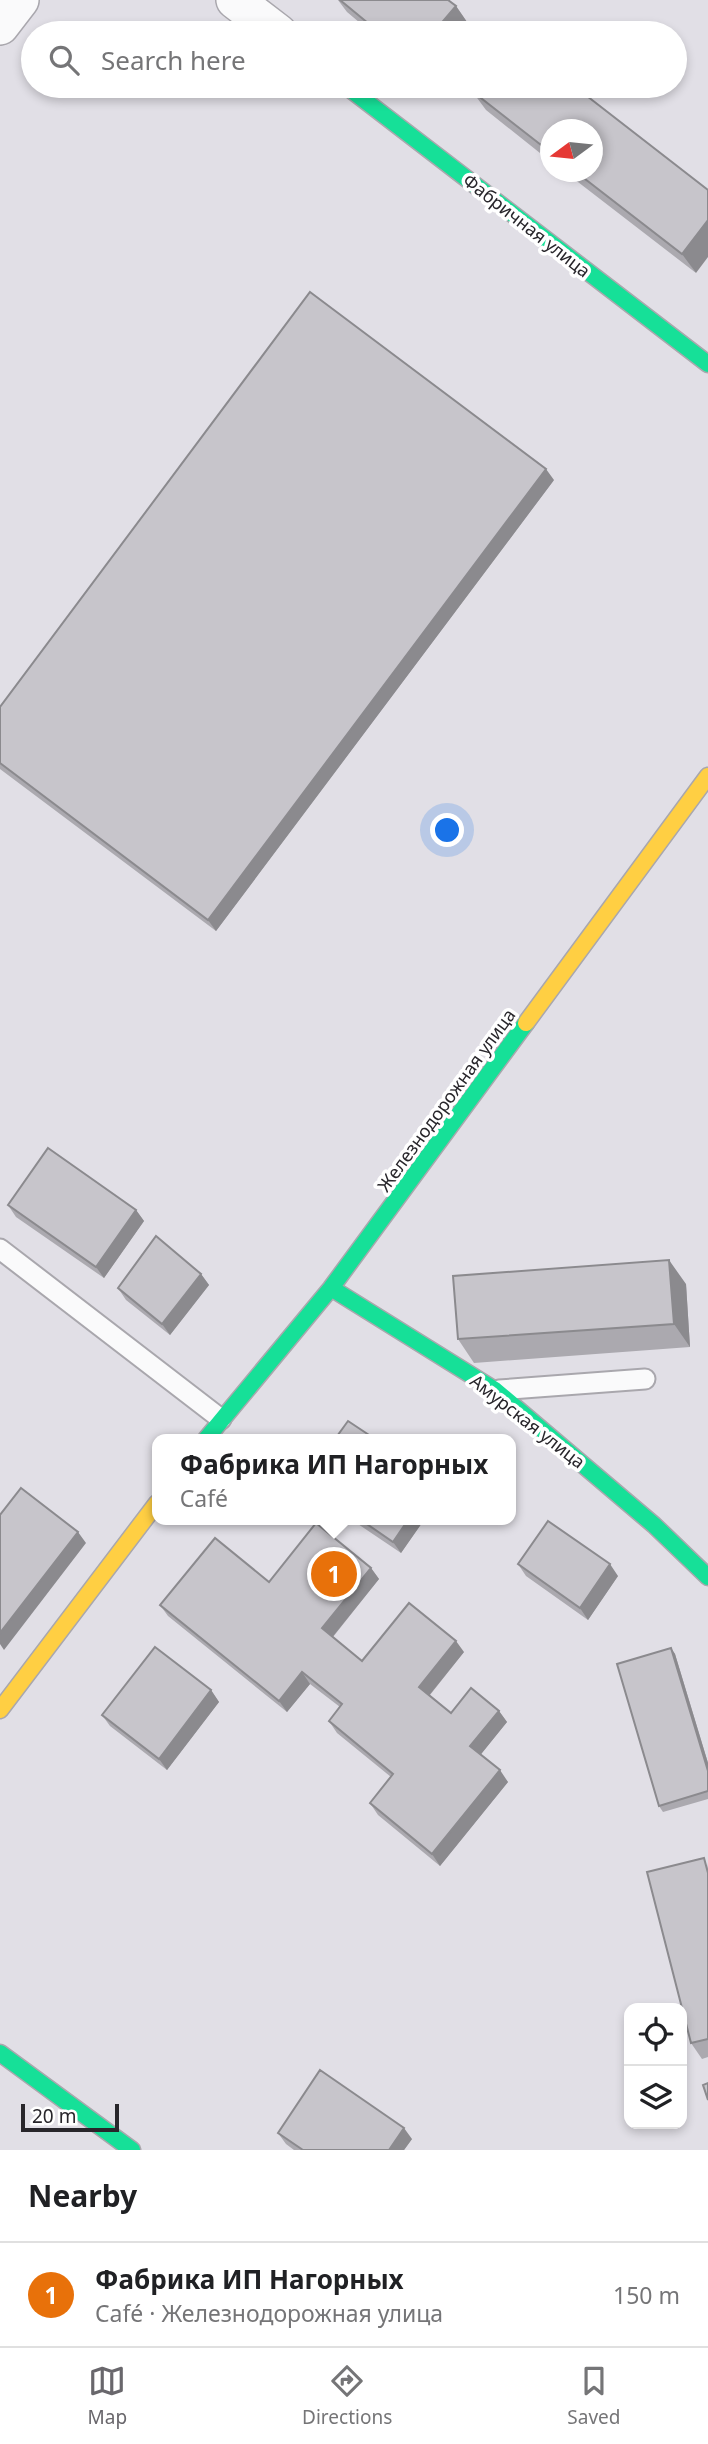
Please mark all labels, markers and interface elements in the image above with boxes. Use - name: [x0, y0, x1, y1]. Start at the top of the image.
- search box: [21, 21, 687, 98]
- icon: search: [45, 41, 83, 79]
- text: Search here: [101, 42, 246, 78]
- north arrow: [540, 119, 603, 182]
- street label: Фабричная улица: [458, 168, 596, 282]
- your location: [430, 813, 464, 847]
- street label: Железнодорожная улица: [372, 1004, 520, 1196]
- street label: Амурская улица: [466, 1369, 590, 1473]
- popup: [152, 1434, 516, 1525]
- text: Фабрика ИП Нагорных: [180, 1446, 488, 1482]
- text: Café: [180, 1482, 228, 1514]
- pin: 1: [311, 1548, 357, 1600]
- map controls: [624, 2003, 687, 2129]
- button: locate: [624, 2003, 687, 2066]
- button: layers: [624, 2066, 687, 2129]
- scale bar: [21, 2101, 119, 2133]
- text: 20 m: [32, 2103, 76, 2129]
- text: Nearby: [28, 2175, 137, 2216]
- text: Фабрика ИП Нагорных: [95, 2261, 404, 2297]
- text: 1: [44, 2279, 58, 2311]
- text: 150 m: [613, 2279, 680, 2311]
- text: Café · Железнодорожная улица: [95, 2297, 443, 2329]
- tab: Map: [88, 2362, 127, 2430]
- tab: Directions: [302, 2362, 392, 2430]
- tab: Saved: [567, 2362, 620, 2430]

